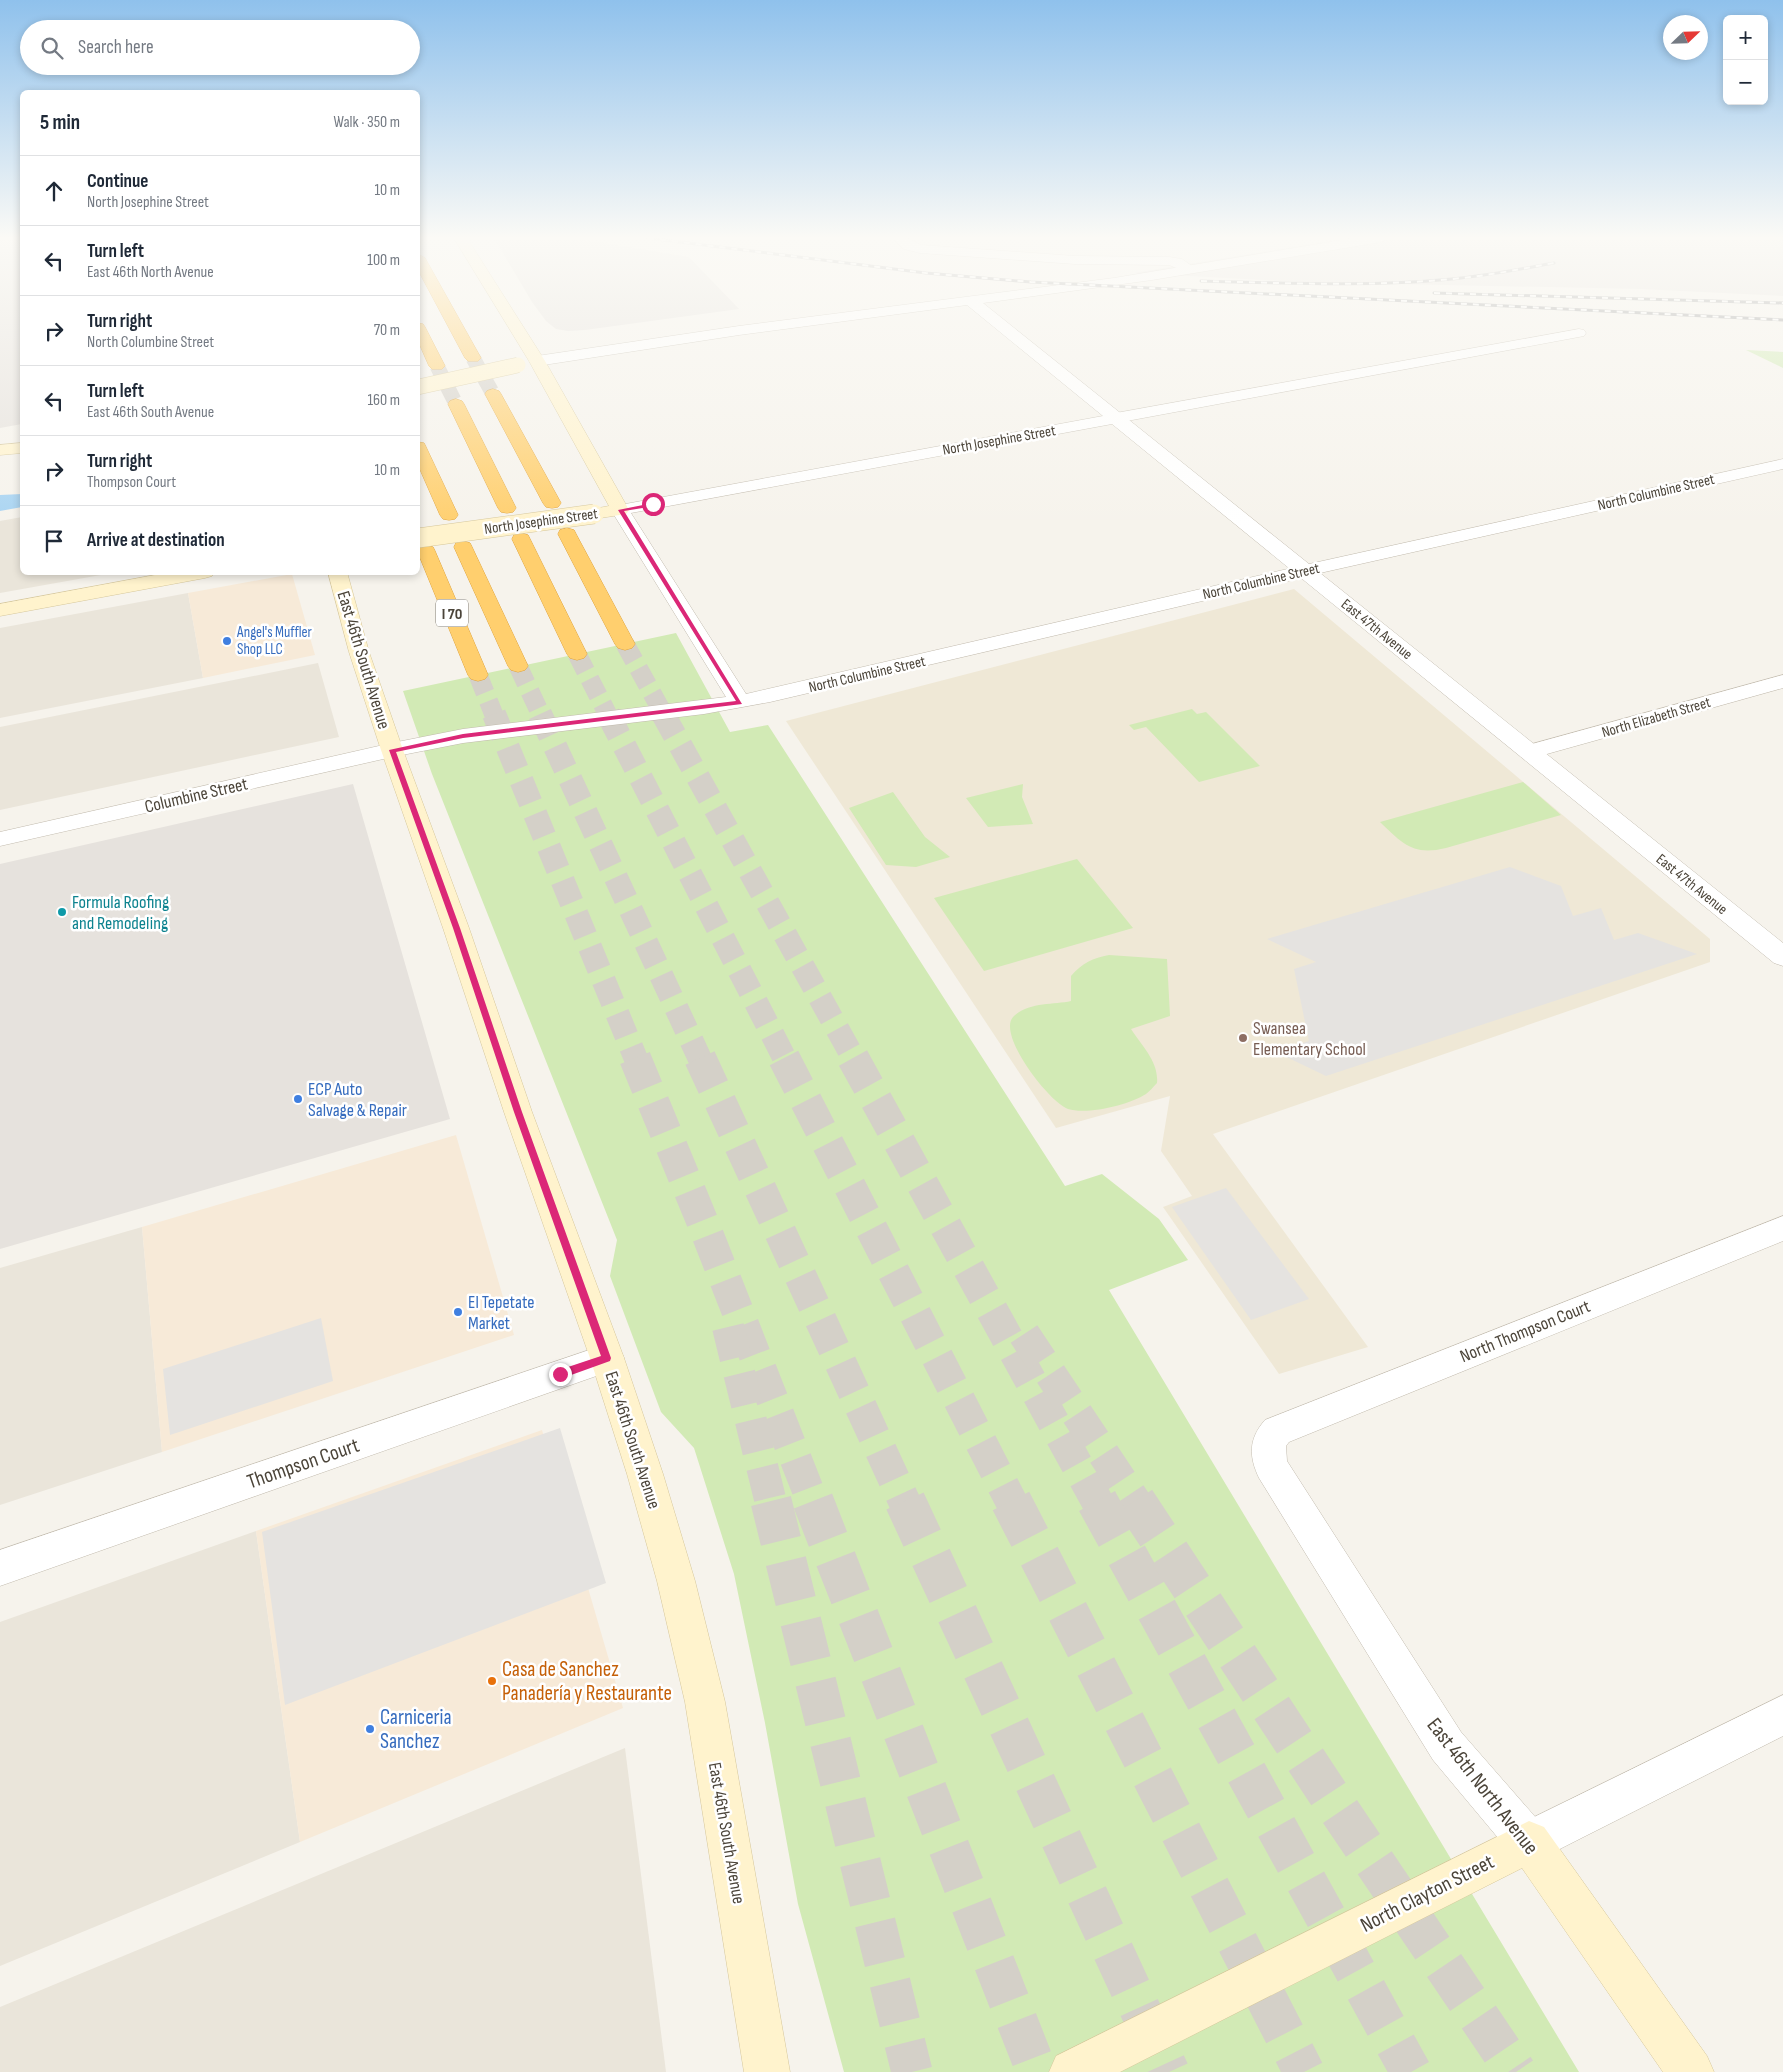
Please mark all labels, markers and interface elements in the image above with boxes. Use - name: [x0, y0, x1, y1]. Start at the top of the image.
- north arrow: [1663, 15, 1708, 60]
- map controls: [1723, 15, 1768, 105]
- button: +: [1723, 15, 1768, 60]
- search box: [20, 20, 420, 75]
- icon: search: [38, 34, 66, 62]
- text: Search here: [78, 36, 154, 59]
- button: −: [1723, 60, 1768, 105]
- text: 5 min: [40, 110, 80, 135]
- text: Walk · 350 m: [333, 113, 400, 132]
- text: Continue: [87, 170, 148, 193]
- icon: ahead: [40, 177, 68, 205]
- text: 10 m: [374, 181, 400, 200]
- text: North Josephine Street: [87, 193, 209, 212]
- text: Turn left: [87, 240, 144, 263]
- icon: left: [40, 247, 68, 275]
- text: 100 m: [367, 251, 400, 270]
- text: East 46th North Avenue: [87, 263, 214, 282]
- text: Turn right: [87, 310, 152, 333]
- icon: right: [40, 317, 68, 345]
- text: 70 m: [374, 321, 400, 340]
- text: North Columbine Street: [87, 333, 214, 352]
- text: Turn left: [87, 380, 144, 403]
- icon: left: [40, 387, 68, 415]
- text: 160 m: [367, 391, 400, 410]
- text: East 46th South Avenue: [87, 403, 214, 422]
- street label: North Josephine Street: [941, 421, 1057, 460]
- text: Turn right: [87, 450, 152, 473]
- icon: right: [40, 457, 68, 485]
- text: 10 m: [374, 461, 400, 480]
- street label: North Columbine Street: [1596, 470, 1717, 515]
- text: Thompson Court: [87, 473, 176, 492]
- route start: [642, 493, 665, 516]
- street label: North Josephine Street: [483, 504, 599, 539]
- icon: arrive: [40, 527, 68, 555]
- text: Arrive at destination: [87, 529, 225, 552]
- street label: North Columbine Street: [1201, 559, 1322, 604]
- street label: East 46th South Avenue: [333, 589, 394, 732]
- street label: East 47th Avenue: [1337, 595, 1416, 664]
- road number: I 70: [436, 600, 468, 626]
- place label: Angel's Muffler Shop LLC: [236, 623, 313, 659]
- marker: Angel's Muffler Shop LLC: [221, 635, 233, 647]
- street label: North Columbine Street: [807, 652, 928, 697]
- street label: North Elizabeth Street: [1600, 693, 1713, 742]
- street label: Columbine Street: [143, 773, 250, 818]
- street label: East 47th Avenue: [1652, 850, 1731, 919]
- place label: Formula Roofing and Remodeling: [72, 892, 169, 934]
- marker: Formula Roofing and Remodeling: [56, 906, 68, 918]
- place label: Swansea Elementary School: [1253, 1018, 1366, 1060]
- marker: Swansea Elementary School: [1237, 1032, 1249, 1044]
- place label: ECP Auto Salvage & Repair: [308, 1079, 407, 1121]
- marker: ECP Auto Salvage & Repair: [292, 1093, 304, 1105]
- place label: El Tepetate Market: [468, 1292, 535, 1334]
- street label: North Thompson Court: [1457, 1296, 1594, 1367]
- marker: El Tepetate Market: [452, 1306, 464, 1318]
- route end: [549, 1363, 572, 1386]
- street label: East 46th South Avenue: [600, 1369, 665, 1511]
- street label: Thompson Court: [244, 1433, 363, 1494]
- place label: Casa de Sanchez Panadería y Restaurante: [502, 1657, 672, 1706]
- marker: Casa de Sanchez Panadería y Restaurante: [486, 1675, 498, 1687]
- place label: Carniceria Sanchez: [380, 1705, 452, 1754]
- street label: East 46th North Avenue: [1422, 1713, 1544, 1859]
- marker: Carniceria Sanchez: [364, 1723, 376, 1735]
- street label: East 46th South Avenue: [704, 1761, 749, 1905]
- street label: North Clayton Street: [1356, 1849, 1498, 1938]

